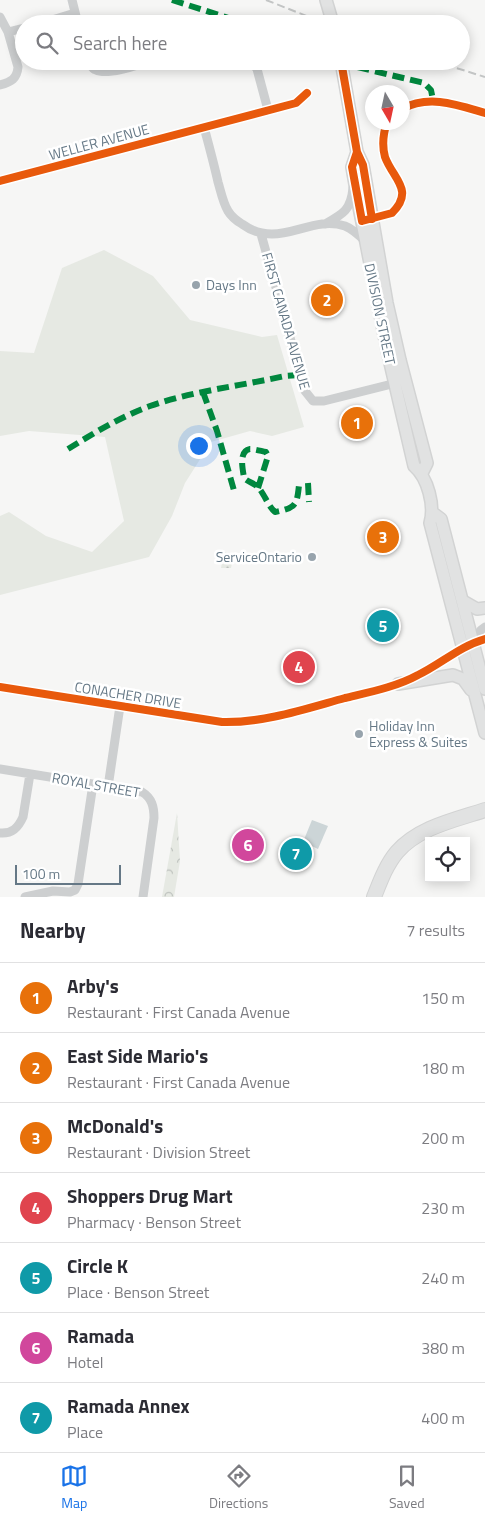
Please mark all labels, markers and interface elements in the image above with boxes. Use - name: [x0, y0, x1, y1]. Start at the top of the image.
- search box: [15, 15, 470, 70]
- text: Search here: [73, 28, 167, 57]
- icon: search: [33, 29, 61, 57]
- north arrow: [365, 85, 410, 130]
- street label: WELLER AVENUE: [46, 118, 152, 165]
- street label: FIRST CANADA AVENUE: [257, 250, 316, 392]
- street label: DIVISION STREET: [359, 261, 402, 367]
- place label: Days Inn: [206, 274, 257, 295]
- marker: Days Inn: [190, 279, 202, 291]
- pin: 2: [311, 281, 343, 319]
- pin: 1: [341, 404, 373, 442]
- your location: [186, 433, 212, 459]
- pin: 3: [367, 518, 399, 556]
- place label: ServiceOntario: [216, 546, 302, 567]
- marker: ServiceOntario: [306, 551, 318, 563]
- pin: 5: [367, 607, 399, 645]
- pin: 4: [283, 648, 315, 686]
- street label: CONACHER DRIVE: [73, 676, 183, 713]
- place label: Holiday Inn Express & Suites: [369, 715, 468, 752]
- marker: Holiday Inn Express & Suites: [353, 728, 365, 740]
- street label: ROYAL STREET: [50, 766, 142, 803]
- pin: 6: [232, 826, 264, 864]
- pin: 7: [280, 835, 312, 873]
- map controls: [425, 837, 470, 882]
- button: locate: [425, 837, 470, 882]
- scale bar: [15, 862, 121, 885]
- text: 100 m: [22, 863, 60, 884]
- text: Nearby: [20, 914, 85, 946]
- text: 7 results: [406, 918, 465, 942]
- text: Arby's: [67, 971, 119, 1000]
- text: 1: [32, 986, 40, 1010]
- text: 150 m: [421, 986, 465, 1010]
- text: Restaurant · First Canada Avenue: [67, 1000, 290, 1024]
- text: East Side Mario's: [67, 1041, 208, 1070]
- text: 2: [32, 1056, 40, 1080]
- text: 180 m: [421, 1056, 465, 1080]
- text: Restaurant · First Canada Avenue: [67, 1070, 290, 1094]
- text: McDonald's: [67, 1111, 163, 1140]
- text: 3: [32, 1126, 40, 1150]
- text: 200 m: [421, 1126, 465, 1150]
- text: Restaurant · Division Street: [67, 1140, 250, 1164]
- text: Shoppers Drug Mart: [67, 1181, 233, 1210]
- text: 4: [32, 1196, 40, 1220]
- text: 230 m: [421, 1196, 465, 1220]
- text: Pharmacy · Benson Street: [67, 1210, 241, 1234]
- text: Circle K: [67, 1251, 128, 1280]
- text: 5: [32, 1266, 40, 1290]
- text: 240 m: [421, 1266, 465, 1290]
- text: Place · Benson Street: [67, 1280, 209, 1304]
- text: Ramada: [67, 1321, 134, 1350]
- text: 6: [32, 1336, 40, 1360]
- text: 380 m: [421, 1336, 465, 1360]
- text: Hotel: [67, 1350, 104, 1374]
- text: Ramada Annex: [67, 1391, 190, 1420]
- text: 7: [32, 1406, 40, 1430]
- text: 400 m: [421, 1406, 465, 1430]
- text: Place: [67, 1420, 103, 1444]
- tab: Map: [60, 1462, 88, 1513]
- tab: Directions: [209, 1462, 268, 1513]
- tab: Saved: [389, 1462, 425, 1513]

